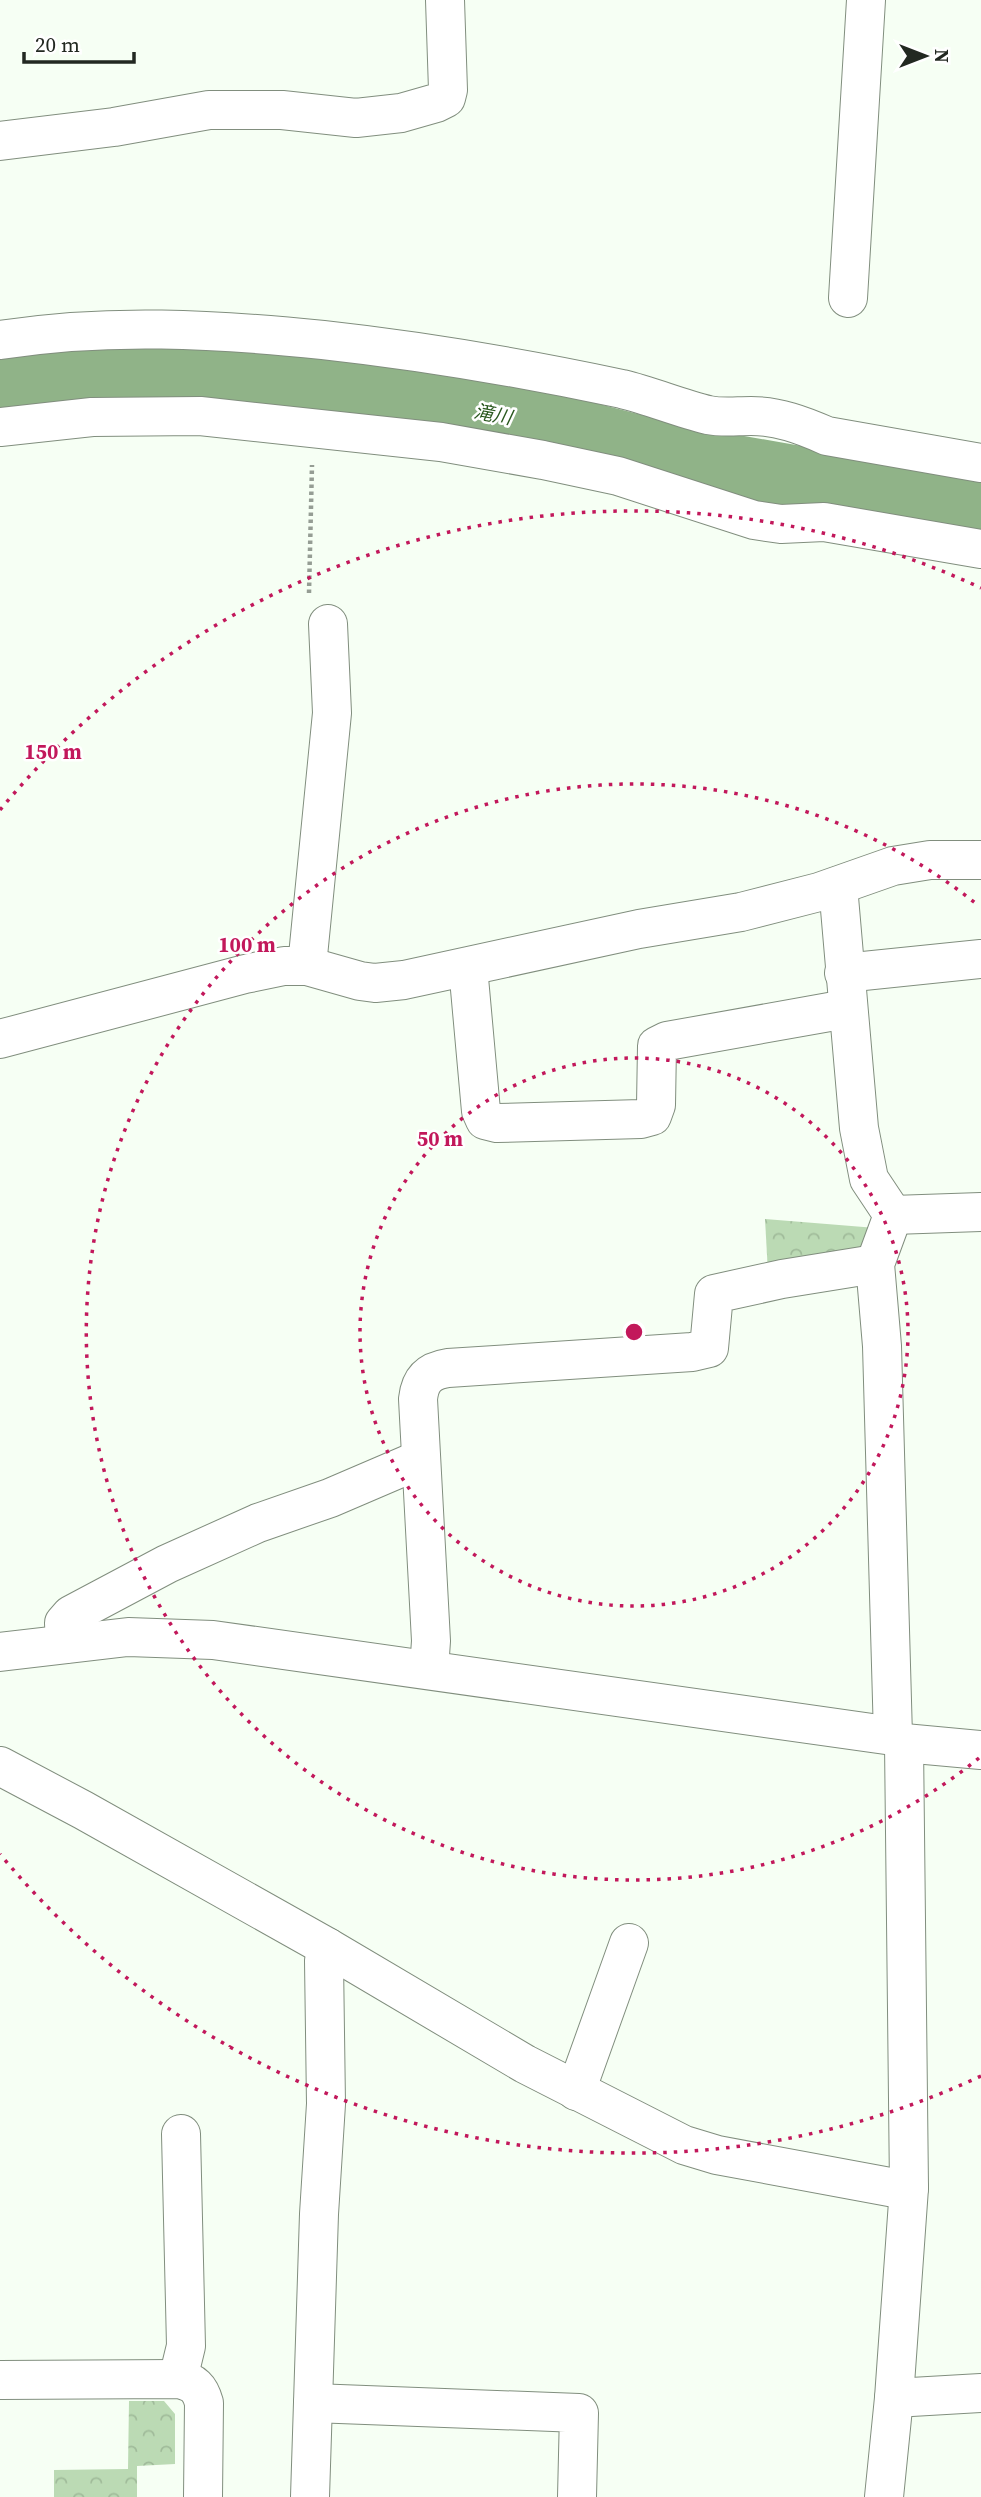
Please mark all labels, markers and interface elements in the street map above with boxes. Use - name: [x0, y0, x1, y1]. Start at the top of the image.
- scale bar: [24, 21, 135, 65]
- north arrow: [890, 21, 960, 91]
- text: 20 m: [35, 30, 80, 59]
- text: N: [929, 49, 955, 63]
- water label: 滝川: [472, 398, 516, 431]
- text: 150 m: [24, 737, 82, 766]
- text: 100 m: [218, 930, 276, 959]
- text: 50 m: [417, 1124, 463, 1153]
- centre of rings: [622, 1320, 646, 1344]

